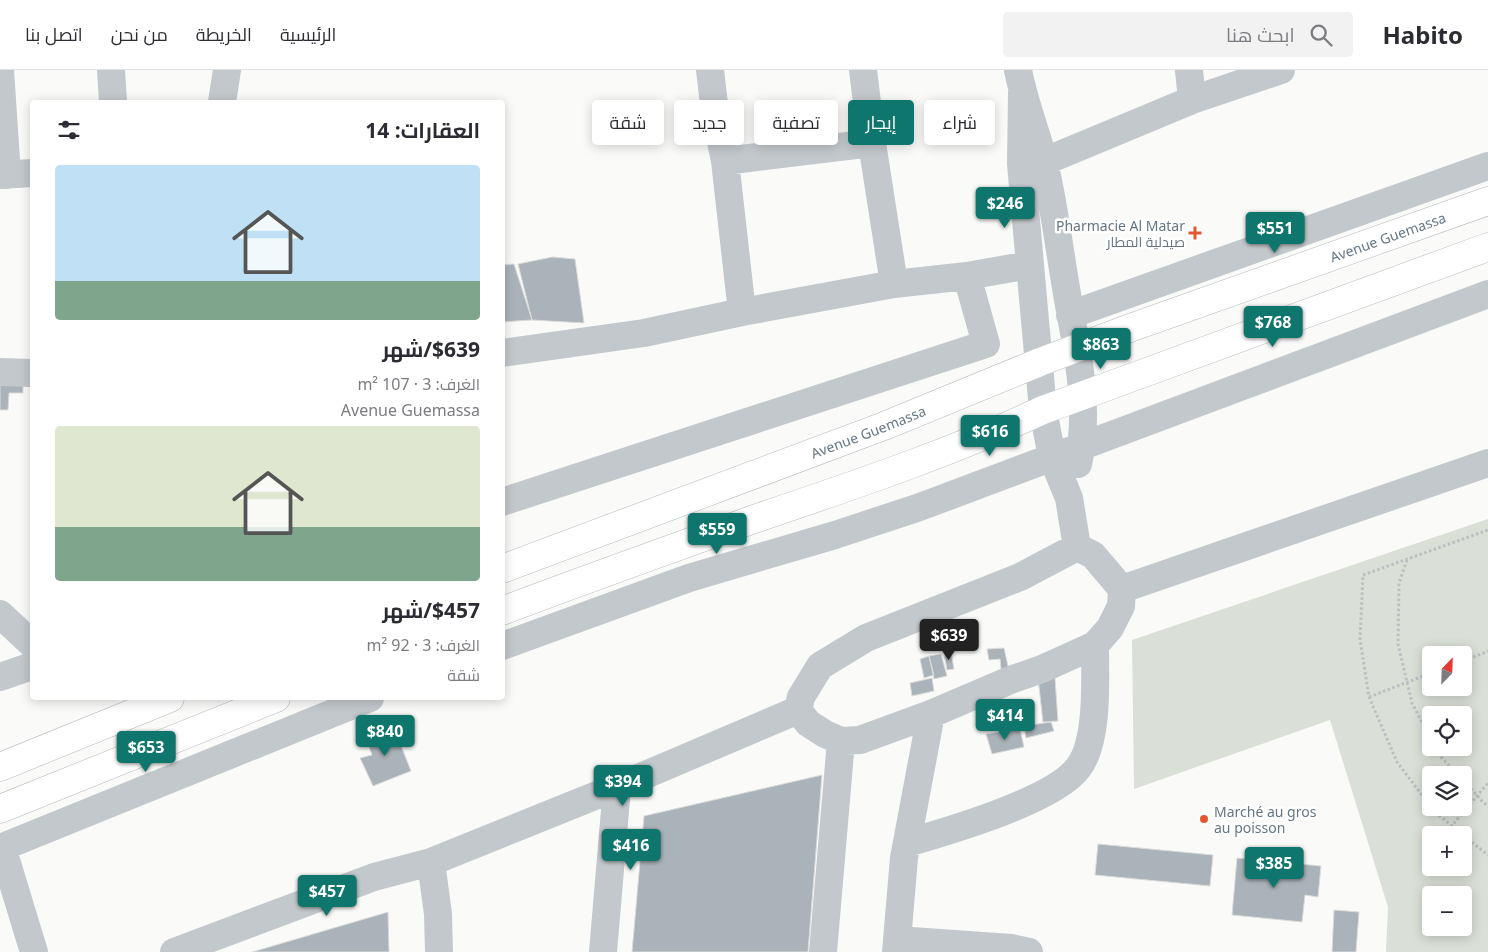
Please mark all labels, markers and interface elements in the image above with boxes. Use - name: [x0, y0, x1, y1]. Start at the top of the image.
- search box: [1003, 12, 1353, 57]
- text: Habito: [1383, 18, 1463, 51]
- icon: search: [1307, 21, 1335, 49]
- text: اتصل بنا: [25, 22, 83, 46]
- text: من نحن: [111, 22, 168, 46]
- text: الخريطة: [196, 22, 252, 46]
- text: الرئيسية: [280, 22, 336, 46]
- text: ابحث هنا: [1226, 22, 1295, 48]
- chip: شقة: [592, 100, 664, 145]
- chip: جديد: [674, 100, 744, 145]
- chip: تصفية: [754, 100, 838, 145]
- chip: إيجار: [848, 100, 914, 145]
- chip: شراء: [924, 100, 995, 145]
- icon: filters: [55, 116, 83, 144]
- text: العقارات: 14: [365, 116, 480, 144]
- pin: $246: [975, 186, 1035, 229]
- text: $246: [987, 192, 1023, 214]
- icon: home: [223, 197, 313, 287]
- street label: Avenue Guemassa: [1327, 207, 1448, 266]
- pin: $551: [1245, 212, 1305, 254]
- place label: Pharmacie Al Matar صيدلية المطار: [1056, 216, 1185, 251]
- text: $551: [1257, 217, 1293, 239]
- marker: Pharmacie Al Matar صيدلية المطار: [1189, 227, 1201, 239]
- pin: $768: [1243, 306, 1303, 348]
- text: $768: [1255, 311, 1291, 333]
- pin: $863: [1071, 328, 1131, 370]
- text: $863: [1083, 333, 1119, 355]
- text: $639/شهر: [382, 335, 480, 363]
- text: الغرف: 3 · 107 m²: [357, 373, 480, 395]
- text: Avenue Guemassa: [341, 399, 480, 421]
- street label: Avenue Guemassa: [808, 400, 928, 462]
- pin: $616: [960, 414, 1020, 457]
- text: $616: [972, 420, 1008, 442]
- icon: home: [223, 458, 313, 548]
- pin: $559: [687, 512, 747, 555]
- text: $559: [699, 518, 735, 540]
- text: $457/شهر: [382, 596, 480, 624]
- pin: $639: [919, 618, 979, 661]
- text: $639: [931, 624, 967, 646]
- text: الغرف: 3 · 92 m²: [367, 634, 480, 656]
- north arrow: [1422, 646, 1472, 696]
- map controls: [1422, 646, 1472, 936]
- text: شقة: [447, 664, 480, 686]
- pin: $414: [975, 698, 1035, 741]
- text: $414: [987, 704, 1023, 726]
- button: locate: [1422, 706, 1472, 756]
- pin: $840: [355, 714, 415, 757]
- text: $840: [367, 720, 403, 742]
- pin: $653: [116, 730, 176, 773]
- text: $653: [128, 736, 164, 758]
- pin: $394: [593, 764, 653, 807]
- button: layers: [1422, 766, 1472, 816]
- text: $394: [605, 770, 641, 792]
- place label: Marché au gros au poisson: [1214, 802, 1317, 837]
- marker: Marché au gros au poisson: [1198, 813, 1210, 825]
- button: +: [1422, 826, 1472, 876]
- pin: $416: [601, 828, 661, 871]
- text: $416: [613, 834, 649, 856]
- pin: $385: [1244, 846, 1304, 889]
- text: $385: [1256, 852, 1292, 874]
- pin: $457: [297, 874, 357, 917]
- text: $457: [309, 880, 345, 902]
- button: −: [1422, 886, 1472, 936]

